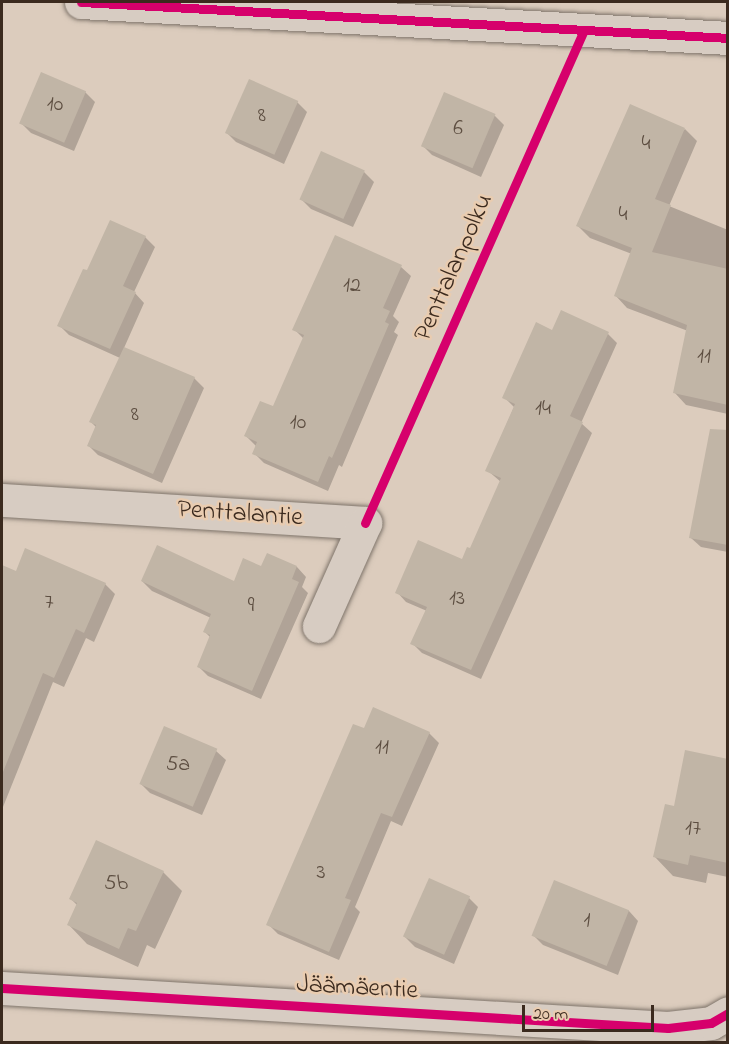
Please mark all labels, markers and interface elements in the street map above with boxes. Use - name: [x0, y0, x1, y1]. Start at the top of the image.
- house number: 10: [47, 93, 63, 119]
- house number: 8: [258, 104, 266, 130]
- house number: 6: [453, 117, 463, 143]
- house number: 4: [641, 132, 651, 158]
- street label: Penttalanpolku: [409, 189, 501, 347]
- house number: 4: [618, 203, 628, 229]
- house number: 12: [343, 274, 361, 300]
- house number: 11: [697, 345, 711, 371]
- house number: 14: [535, 397, 551, 423]
- house number: 8: [131, 403, 139, 429]
- house number: 10: [290, 411, 306, 437]
- street label: Penttalantie: [176, 495, 304, 535]
- house number: 13: [449, 587, 465, 613]
- house number: 7: [44, 591, 54, 617]
- house number: 9: [248, 594, 254, 620]
- house number: 11: [375, 736, 389, 762]
- house number: 5a: [166, 753, 190, 779]
- house number: 17: [685, 817, 701, 843]
- house number: 3: [316, 861, 326, 887]
- house number: 5b: [104, 872, 128, 898]
- house number: 1: [584, 909, 590, 935]
- street label: Jäämäentie: [295, 970, 419, 1008]
- scale bar: [525, 993, 657, 1031]
- text: 20 m: [533, 1002, 568, 1028]

